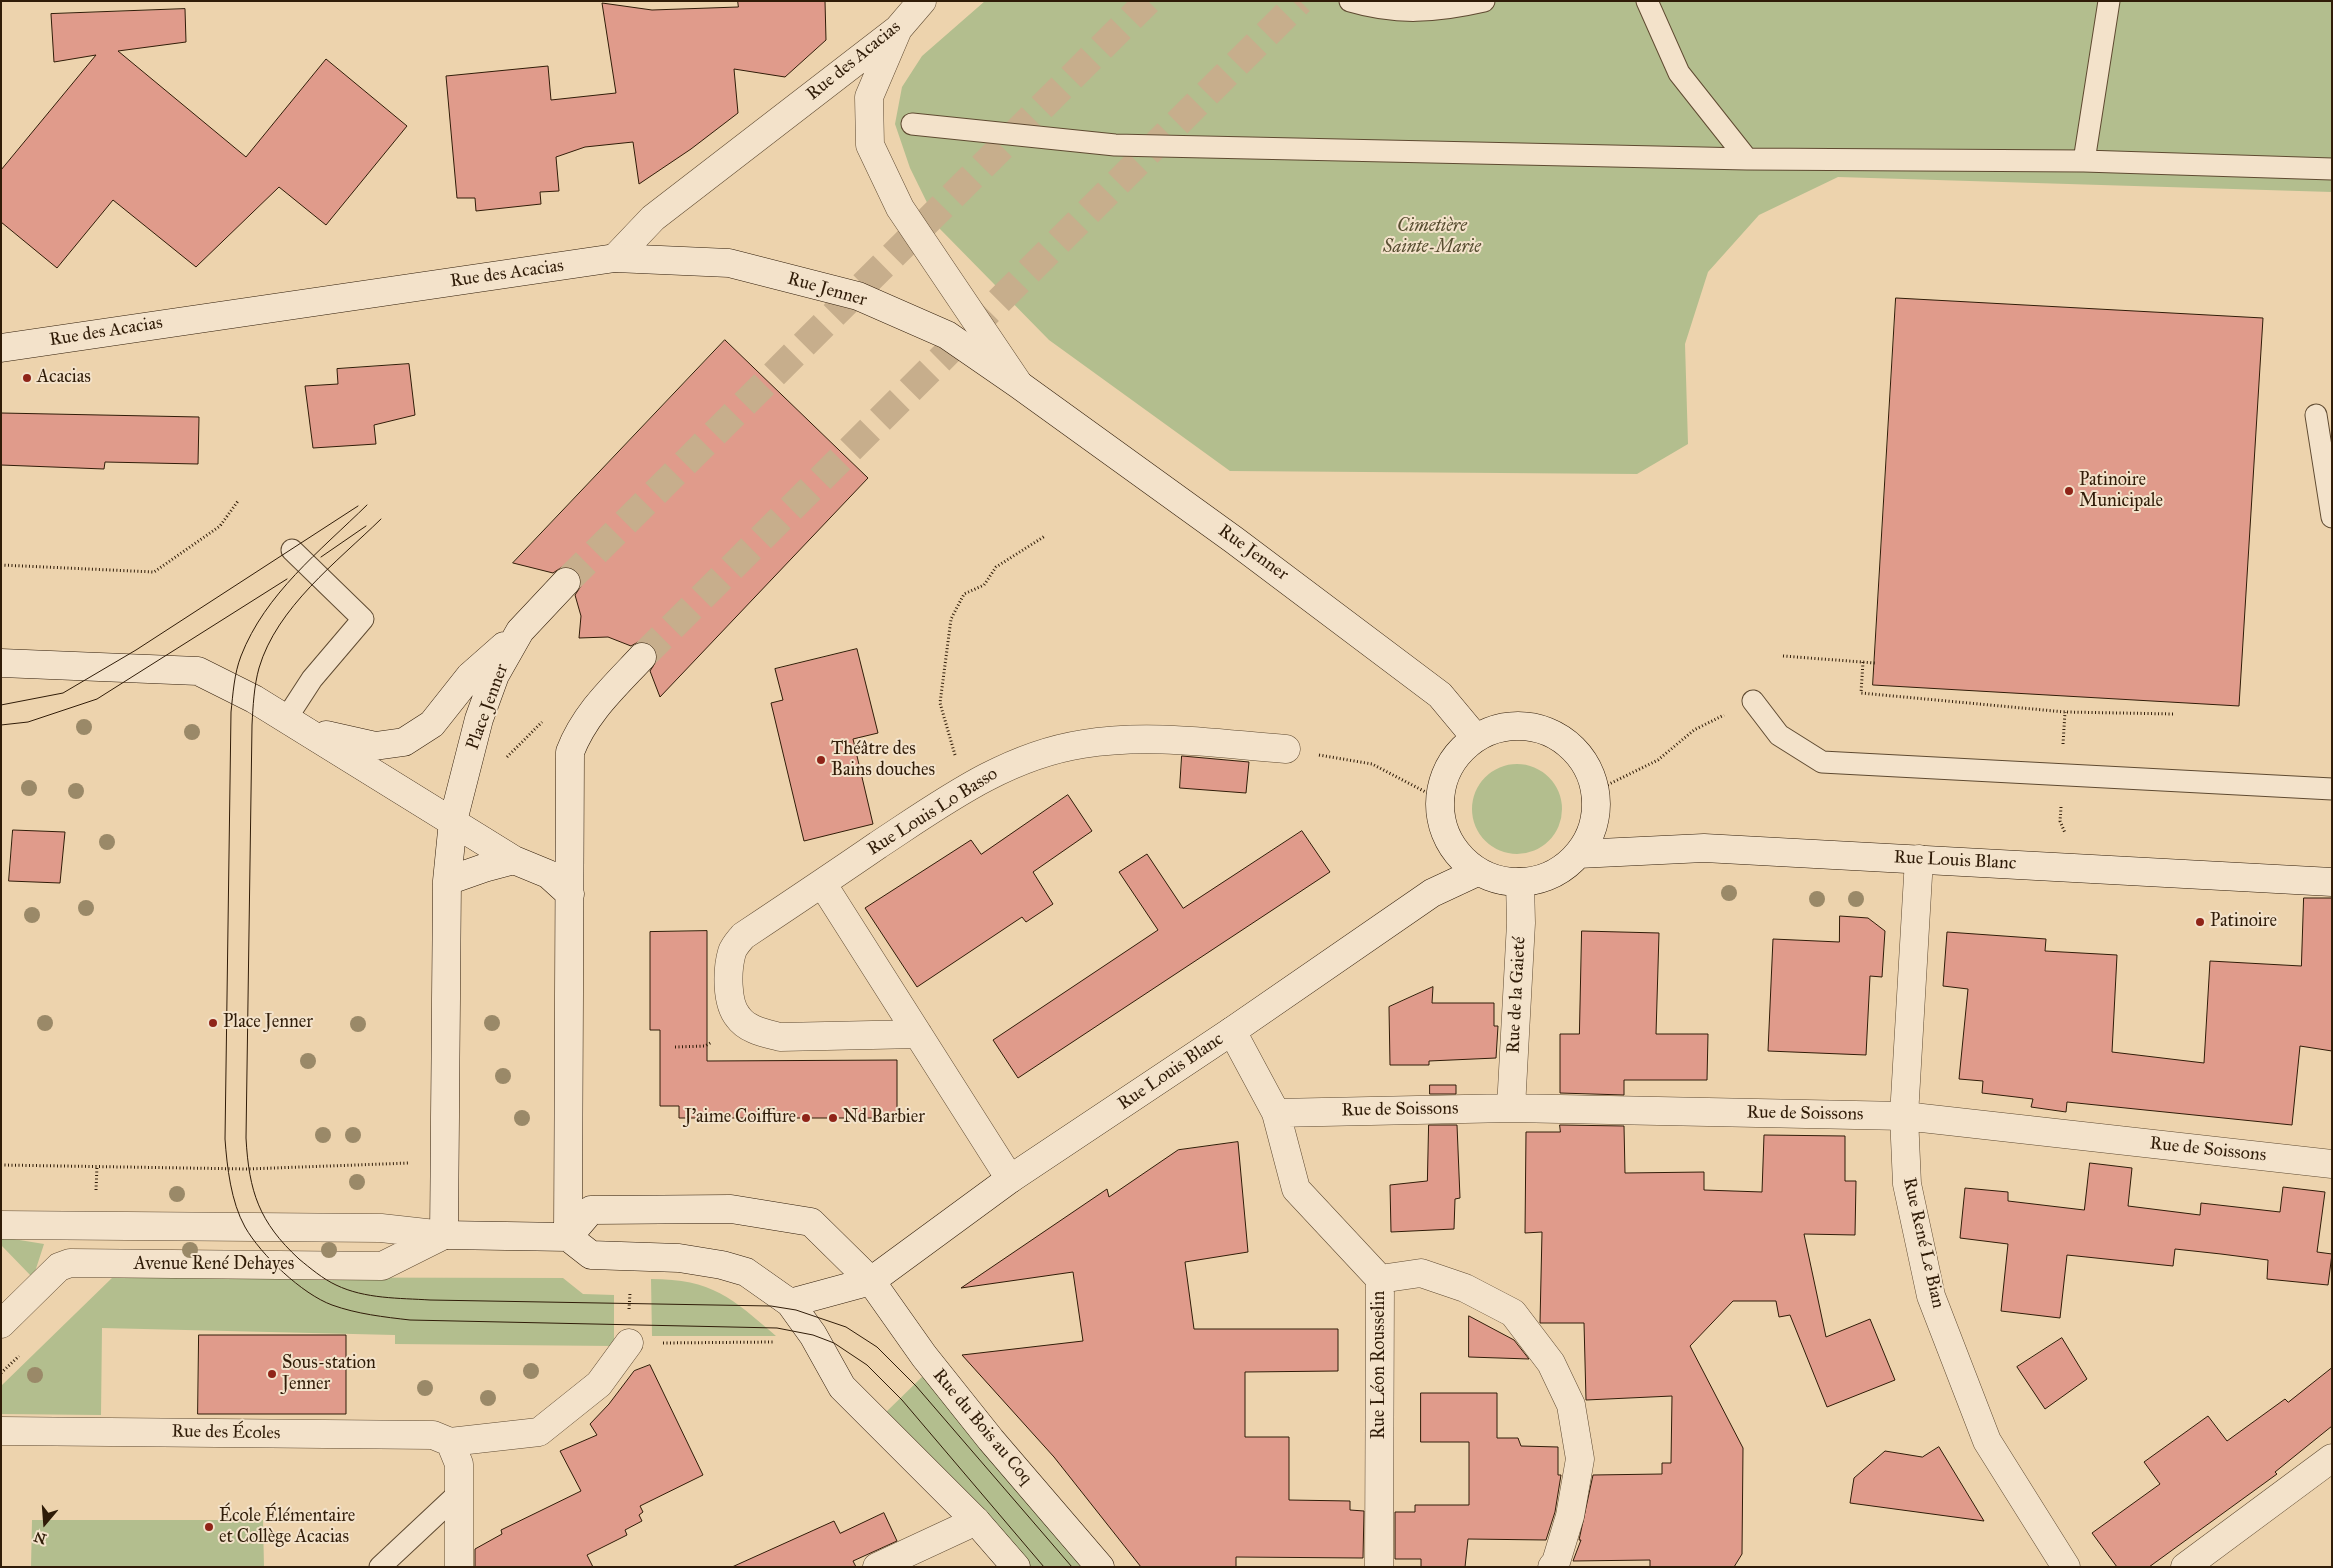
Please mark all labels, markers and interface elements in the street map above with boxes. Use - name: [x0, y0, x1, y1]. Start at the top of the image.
- street label: Rue des Acacias: [803, 17, 905, 105]
- park label: Cimetière Sainte-Marie: [1383, 216, 1481, 258]
- street label: Rue des Acacias: [449, 255, 565, 293]
- street label: Rue Jenner: [785, 268, 869, 312]
- street label: Rue des Acacias: [48, 312, 164, 352]
- place label: Acacias: [37, 367, 91, 389]
- marker: Acacias: [21, 372, 33, 384]
- place label: Patinoire Municipale: [2079, 470, 2163, 512]
- marker: Patinoire Municipale: [2063, 485, 2075, 497]
- street label: Rue Jenner: [1214, 520, 1292, 586]
- street label: Place Jenner: [462, 661, 514, 753]
- place label: Théâtre des Bains douches: [831, 739, 935, 782]
- marker: Théâtre des Bains douches: [815, 754, 827, 766]
- street label: Rue Louis Lo Basso: [864, 763, 1002, 861]
- street label: Rue Louis Blanc: [1893, 847, 2017, 875]
- place label: Patinoire: [2210, 911, 2277, 933]
- marker: Patinoire: [2194, 916, 2206, 928]
- street label: Rue de la Gaieté: [1503, 936, 1531, 1054]
- place label: Place Jenner: [223, 1012, 313, 1034]
- marker: Place Jenner: [207, 1017, 219, 1029]
- street label: Rue Louis Blanc: [1114, 1029, 1228, 1115]
- street label: Rue de Soissons: [1341, 1098, 1459, 1122]
- street label: Rue de Soissons: [1746, 1102, 1864, 1126]
- place label: J'aime Coiffure: [685, 1107, 796, 1129]
- place label: Nd Barbier: [843, 1107, 925, 1129]
- marker: J'aime Coiffure: [800, 1112, 812, 1124]
- marker: Nd Barbier: [827, 1112, 839, 1124]
- street label: Rue de Soissons: [2149, 1133, 2267, 1167]
- street label: Rue René Le Bian: [1897, 1176, 1949, 1310]
- street label: Avenue René Dehayes: [134, 1254, 294, 1276]
- street label: Rue Léon Rousselin: [1369, 1291, 1391, 1439]
- place label: Sous-station Jenner: [282, 1353, 376, 1396]
- street label: Rue du Bois au Coq: [928, 1365, 1036, 1489]
- marker: Sous-station Jenner: [266, 1368, 278, 1380]
- street label: Rue des Écoles: [171, 1421, 281, 1445]
- north arrow: [20, 1498, 70, 1548]
- place label: École Élémentaire et Collège Acacias: [219, 1506, 355, 1548]
- marker: École Élémentaire et Collège Acacias: [203, 1521, 215, 1533]
- text: N: [32, 1528, 48, 1548]

